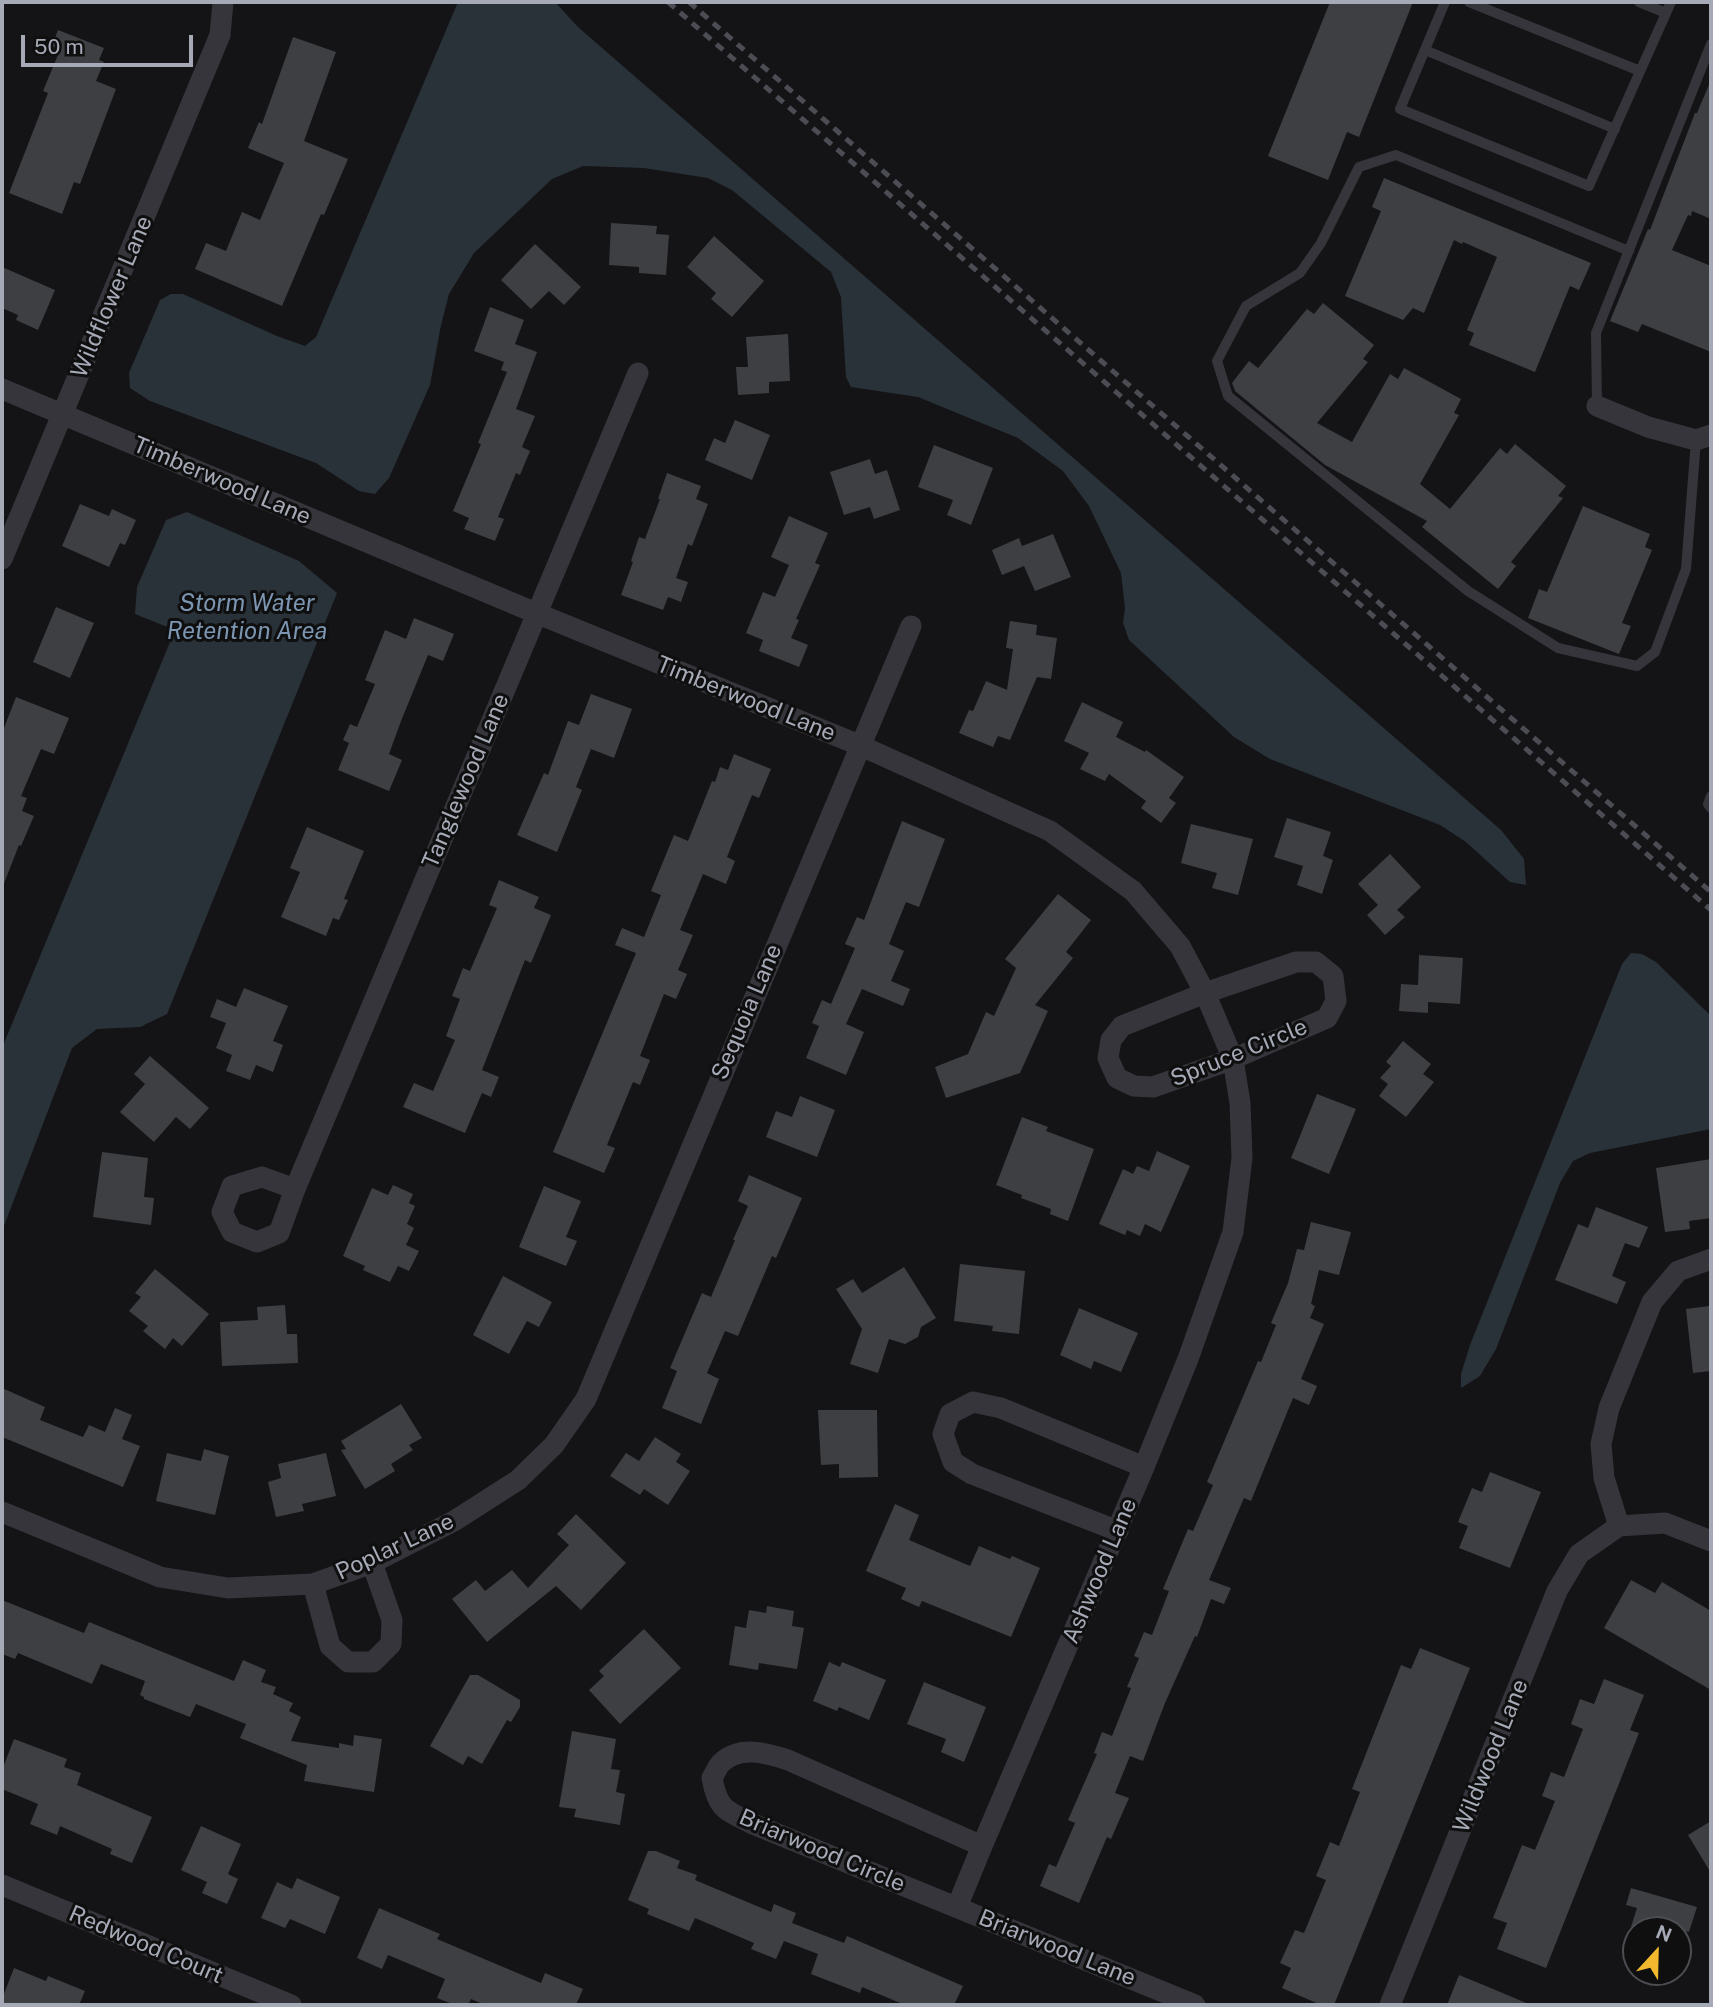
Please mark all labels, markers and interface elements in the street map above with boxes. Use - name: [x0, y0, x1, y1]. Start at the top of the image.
- scale bar: [24, 21, 196, 65]
- text: 50 m: [34, 34, 84, 59]
- street label: Wildflower Lane: [65, 212, 159, 382]
- street label: Timberwood Lane: [129, 431, 315, 531]
- water label: Storm Water Retention Area: [167, 590, 327, 646]
- street label: Timberwood Lane: [653, 651, 839, 747]
- street label: Tanglewood Lane: [417, 690, 515, 872]
- street label: Sequoia Lane: [706, 940, 788, 1084]
- street label: Spruce Circle: [1167, 1013, 1311, 1093]
- street label: Ashwood Lane: [1057, 1494, 1143, 1648]
- street label: Poplar Lane: [332, 1508, 458, 1586]
- street label: Wildwood Lane: [1448, 1675, 1534, 1837]
- street label: Briarwood Circle: [735, 1804, 909, 1898]
- street label: Redwood Court: [65, 1900, 227, 1990]
- street label: Briarwood Lane: [974, 1904, 1140, 1992]
- north arrow: [1622, 1916, 1692, 1986]
- text: N: [1653, 1920, 1675, 1946]

